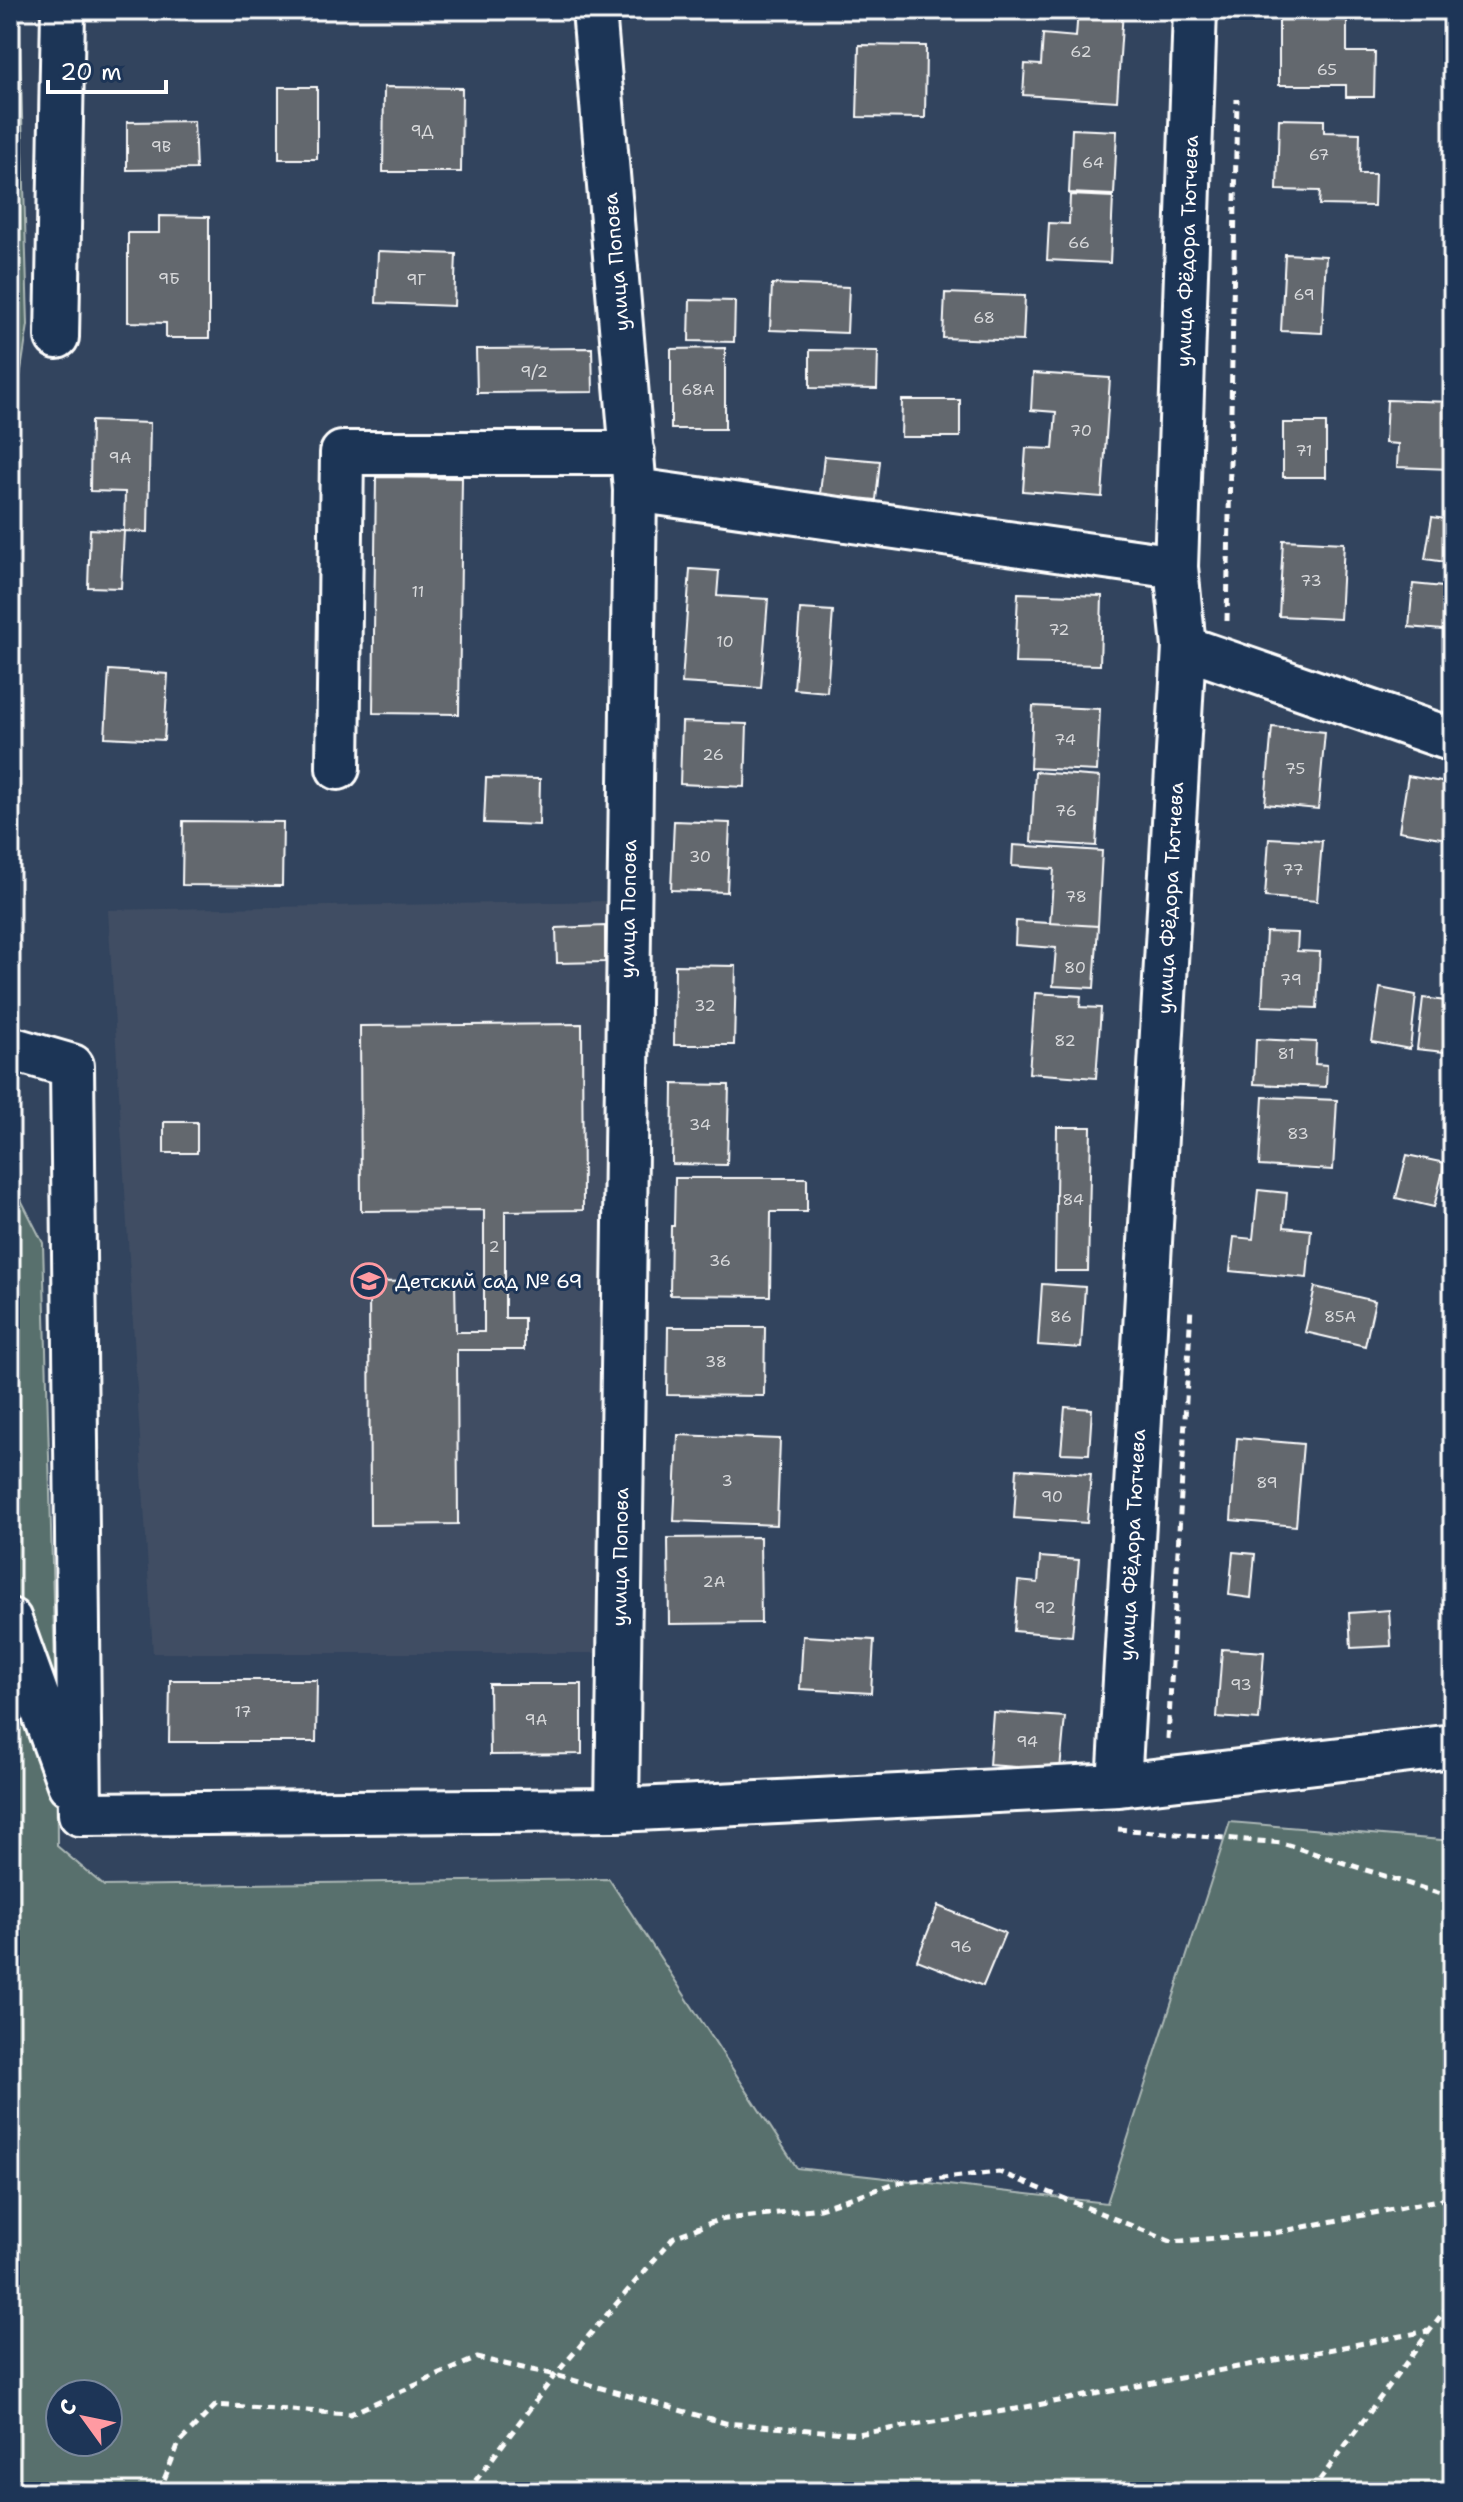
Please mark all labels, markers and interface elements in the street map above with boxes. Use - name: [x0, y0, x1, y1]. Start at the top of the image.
- house number: 62: [1070, 41, 1092, 62]
- scale bar: [48, 44, 166, 94]
- text: 20 m: [60, 56, 122, 88]
- house number: 65: [1317, 59, 1337, 80]
- house number: 9Д: [410, 120, 434, 141]
- street label: улица Фёдора Тютчева: [1170, 134, 1204, 368]
- house number: 9В: [151, 136, 171, 157]
- house number: 67: [1309, 144, 1329, 165]
- house number: 64: [1082, 152, 1104, 173]
- street label: улица Попова: [597, 191, 635, 332]
- house number: 66: [1068, 232, 1090, 253]
- house number: 9Б: [158, 268, 180, 289]
- house number: 9Г: [406, 269, 426, 290]
- house number: 69: [1293, 284, 1315, 305]
- house number: 68: [973, 307, 995, 328]
- house number: 9/2: [520, 361, 548, 382]
- house number: 68А: [681, 379, 715, 400]
- house number: 70: [1070, 420, 1092, 441]
- house number: 71: [1295, 440, 1313, 461]
- house number: 9А: [109, 447, 131, 468]
- house number: 73: [1300, 570, 1322, 591]
- house number: 11: [412, 581, 424, 602]
- house number: 72: [1048, 619, 1070, 640]
- house number: 10: [716, 631, 734, 652]
- house number: 74: [1054, 729, 1076, 750]
- house number: 26: [702, 744, 724, 765]
- house number: 75: [1285, 758, 1305, 779]
- street label: улица Фёдора Тютчева: [1151, 781, 1189, 1015]
- house number: 76: [1055, 800, 1077, 821]
- street label: улица Попова: [614, 839, 642, 979]
- house number: 30: [689, 846, 711, 867]
- house number: 77: [1282, 859, 1304, 880]
- house number: 78: [1065, 886, 1087, 907]
- house number: 80: [1064, 957, 1086, 978]
- house number: 79: [1280, 969, 1302, 990]
- house number: 32: [694, 995, 716, 1016]
- house number: 82: [1054, 1030, 1076, 1051]
- house number: 81: [1277, 1043, 1295, 1064]
- house number: 34: [689, 1114, 711, 1135]
- house number: 83: [1287, 1123, 1309, 1144]
- house number: 84: [1062, 1189, 1084, 1210]
- house number: 2: [488, 1236, 500, 1257]
- house number: 36: [709, 1250, 731, 1271]
- school or university icon: Детский сад № 69: [350, 1262, 388, 1300]
- place label: Детский сад № 69: [395, 1268, 583, 1294]
- house number: 86: [1050, 1306, 1072, 1327]
- house number: 85А: [1324, 1306, 1356, 1327]
- house number: 38: [705, 1351, 727, 1372]
- street label: улица Фёдора Тютчева: [1113, 1428, 1151, 1662]
- house number: 3: [721, 1470, 733, 1491]
- house number: 89: [1256, 1472, 1278, 1493]
- house number: 90: [1041, 1486, 1063, 1507]
- street label: улица Попова: [606, 1487, 634, 1627]
- house number: 2А: [703, 1571, 725, 1592]
- house number: 92: [1034, 1597, 1056, 1618]
- house number: 93: [1230, 1674, 1252, 1695]
- house number: 17: [234, 1701, 252, 1722]
- house number: 9А: [525, 1709, 547, 1730]
- house number: 94: [1016, 1731, 1038, 1752]
- house number: 96: [950, 1936, 972, 1957]
- north arrow: [44, 2378, 124, 2458]
- text: С: [52, 2394, 83, 2421]

